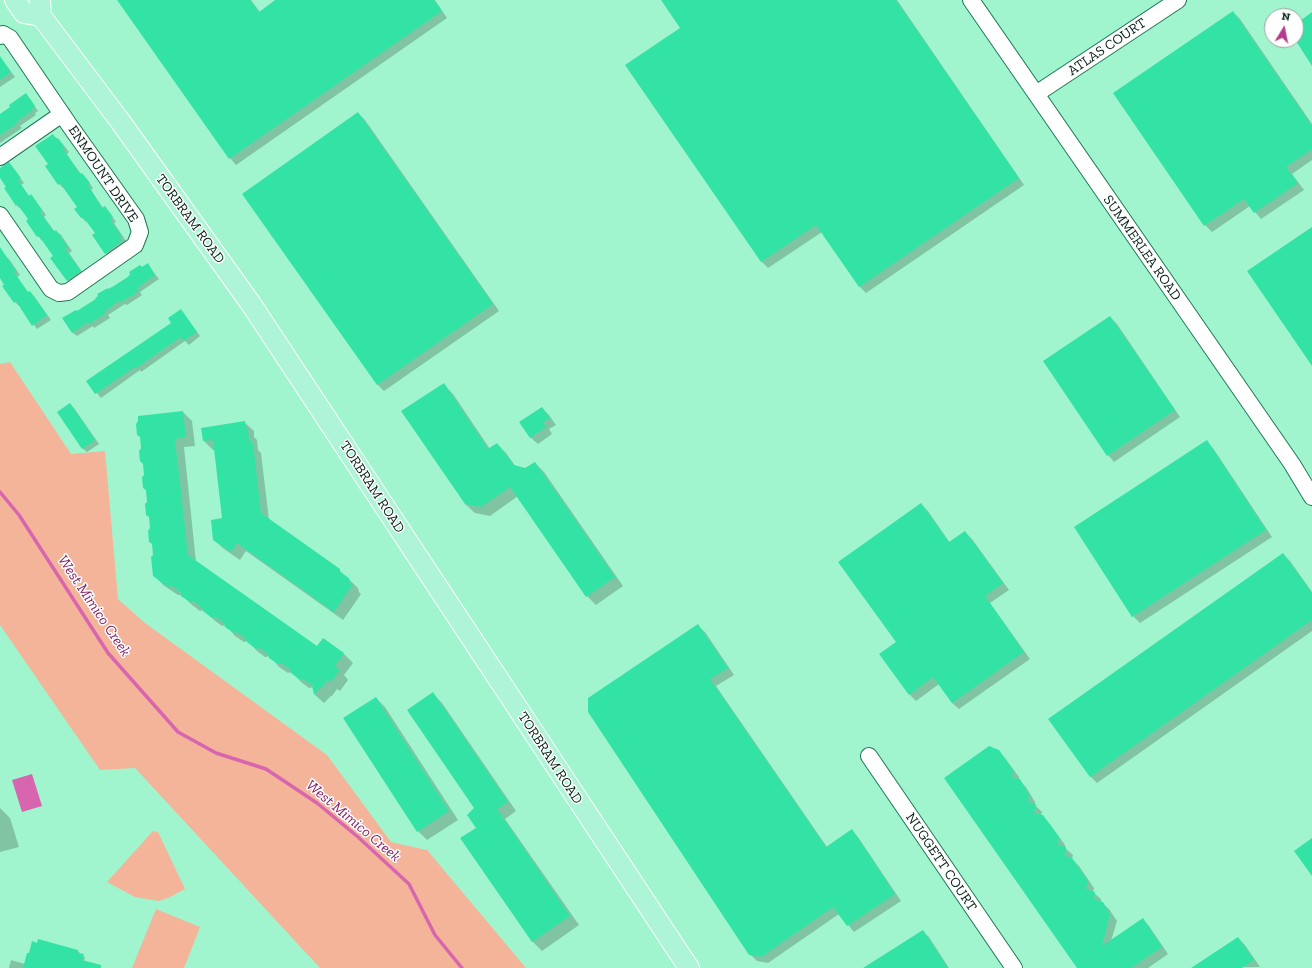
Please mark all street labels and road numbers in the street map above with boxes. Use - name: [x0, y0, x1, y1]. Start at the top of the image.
- street label: ATLAS COURT: [1065, 15, 1149, 79]
- street label: ENMOUNT DRIVE: [64, 122, 142, 226]
- street label: TORBRAM ROAD: [152, 171, 228, 267]
- street label: SUMMERLEA ROAD: [1099, 192, 1185, 304]
- street label: TORBRAM ROAD: [336, 438, 408, 536]
- street label: TORBRAM ROAD: [514, 709, 586, 807]
- street label: NUGGETT COURT: [902, 810, 980, 914]

